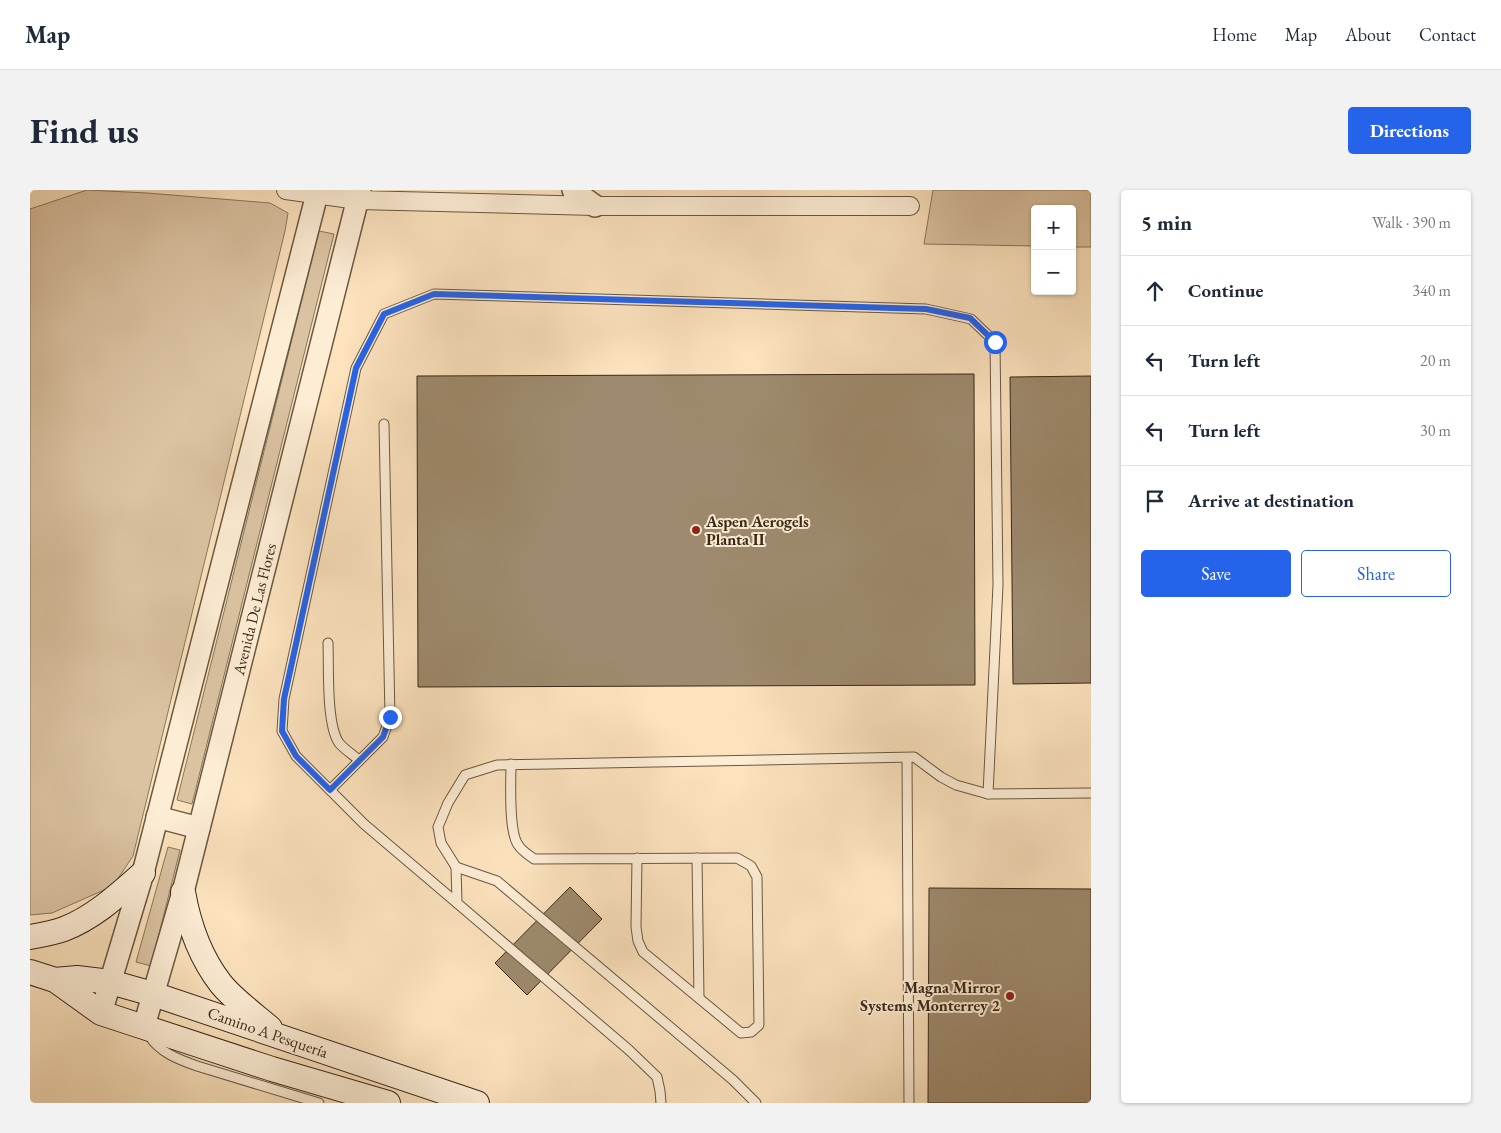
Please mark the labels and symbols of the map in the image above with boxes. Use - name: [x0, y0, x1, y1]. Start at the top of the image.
- route start: [984, 331, 1007, 354]
- place label: Aspen Aerogels Planta II: [705, 511, 809, 550]
- marker: Aspen Aerogels Planta II: [690, 524, 702, 536]
- street label: Avenida De Las Flores: [228, 541, 281, 678]
- route end: [379, 706, 402, 729]
- place label: Magna Mirror Systems Monterrey 2: [860, 977, 1001, 1016]
- marker: Magna Mirror Systems Monterrey 2: [1004, 990, 1016, 1002]
- street label: Camino A Pesquería: [205, 1002, 331, 1063]

